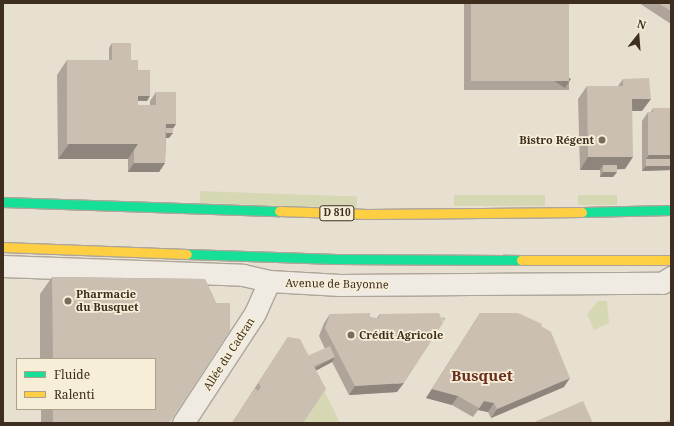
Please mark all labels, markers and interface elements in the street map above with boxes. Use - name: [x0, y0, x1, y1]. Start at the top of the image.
- north arrow: [618, 16, 658, 56]
- text: N: [635, 16, 648, 32]
- place label: Bistro Régent: [519, 133, 594, 147]
- marker: Bistro Régent: [597, 135, 607, 145]
- road number: D 810: [319, 205, 355, 221]
- street label: Avenue de Bayonne: [285, 276, 389, 292]
- place label: Pharmacie du Busquet: [76, 288, 139, 314]
- marker: Pharmacie du Busquet: [63, 296, 73, 306]
- street label: Allée du Cadran: [201, 315, 257, 393]
- place label: Crédit Agricole: [359, 328, 443, 342]
- marker: Crédit Agricole: [346, 330, 356, 340]
- legend: [16, 358, 156, 410]
- text: Fluide: [54, 366, 90, 383]
- district label: Busquet: [451, 367, 513, 385]
- text: Ralenti: [54, 386, 95, 403]

